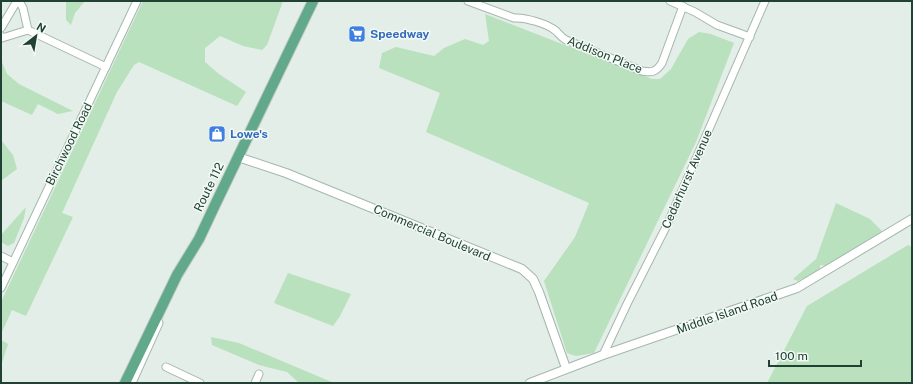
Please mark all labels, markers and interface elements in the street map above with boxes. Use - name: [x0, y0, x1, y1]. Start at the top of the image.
- north arrow: [16, 16, 56, 56]
- text: N: [34, 20, 48, 35]
- supermarket icon: Speedway: [347, 24, 367, 44]
- place label: Speedway: [370, 27, 430, 41]
- street label: Addison Place: [565, 34, 645, 76]
- street label: Birchwood Road: [43, 100, 95, 188]
- shop icon: Lowe's: [207, 124, 227, 144]
- place label: Lowe's: [230, 127, 268, 141]
- street label: Cedarhurst Avenue: [659, 127, 715, 231]
- street label: Route 112: [191, 160, 227, 214]
- street label: Commercial Boulevard: [371, 202, 493, 264]
- street label: Middle Island Road: [675, 289, 779, 337]
- scale bar: [769, 342, 861, 368]
- text: 100 m: [775, 349, 808, 363]

